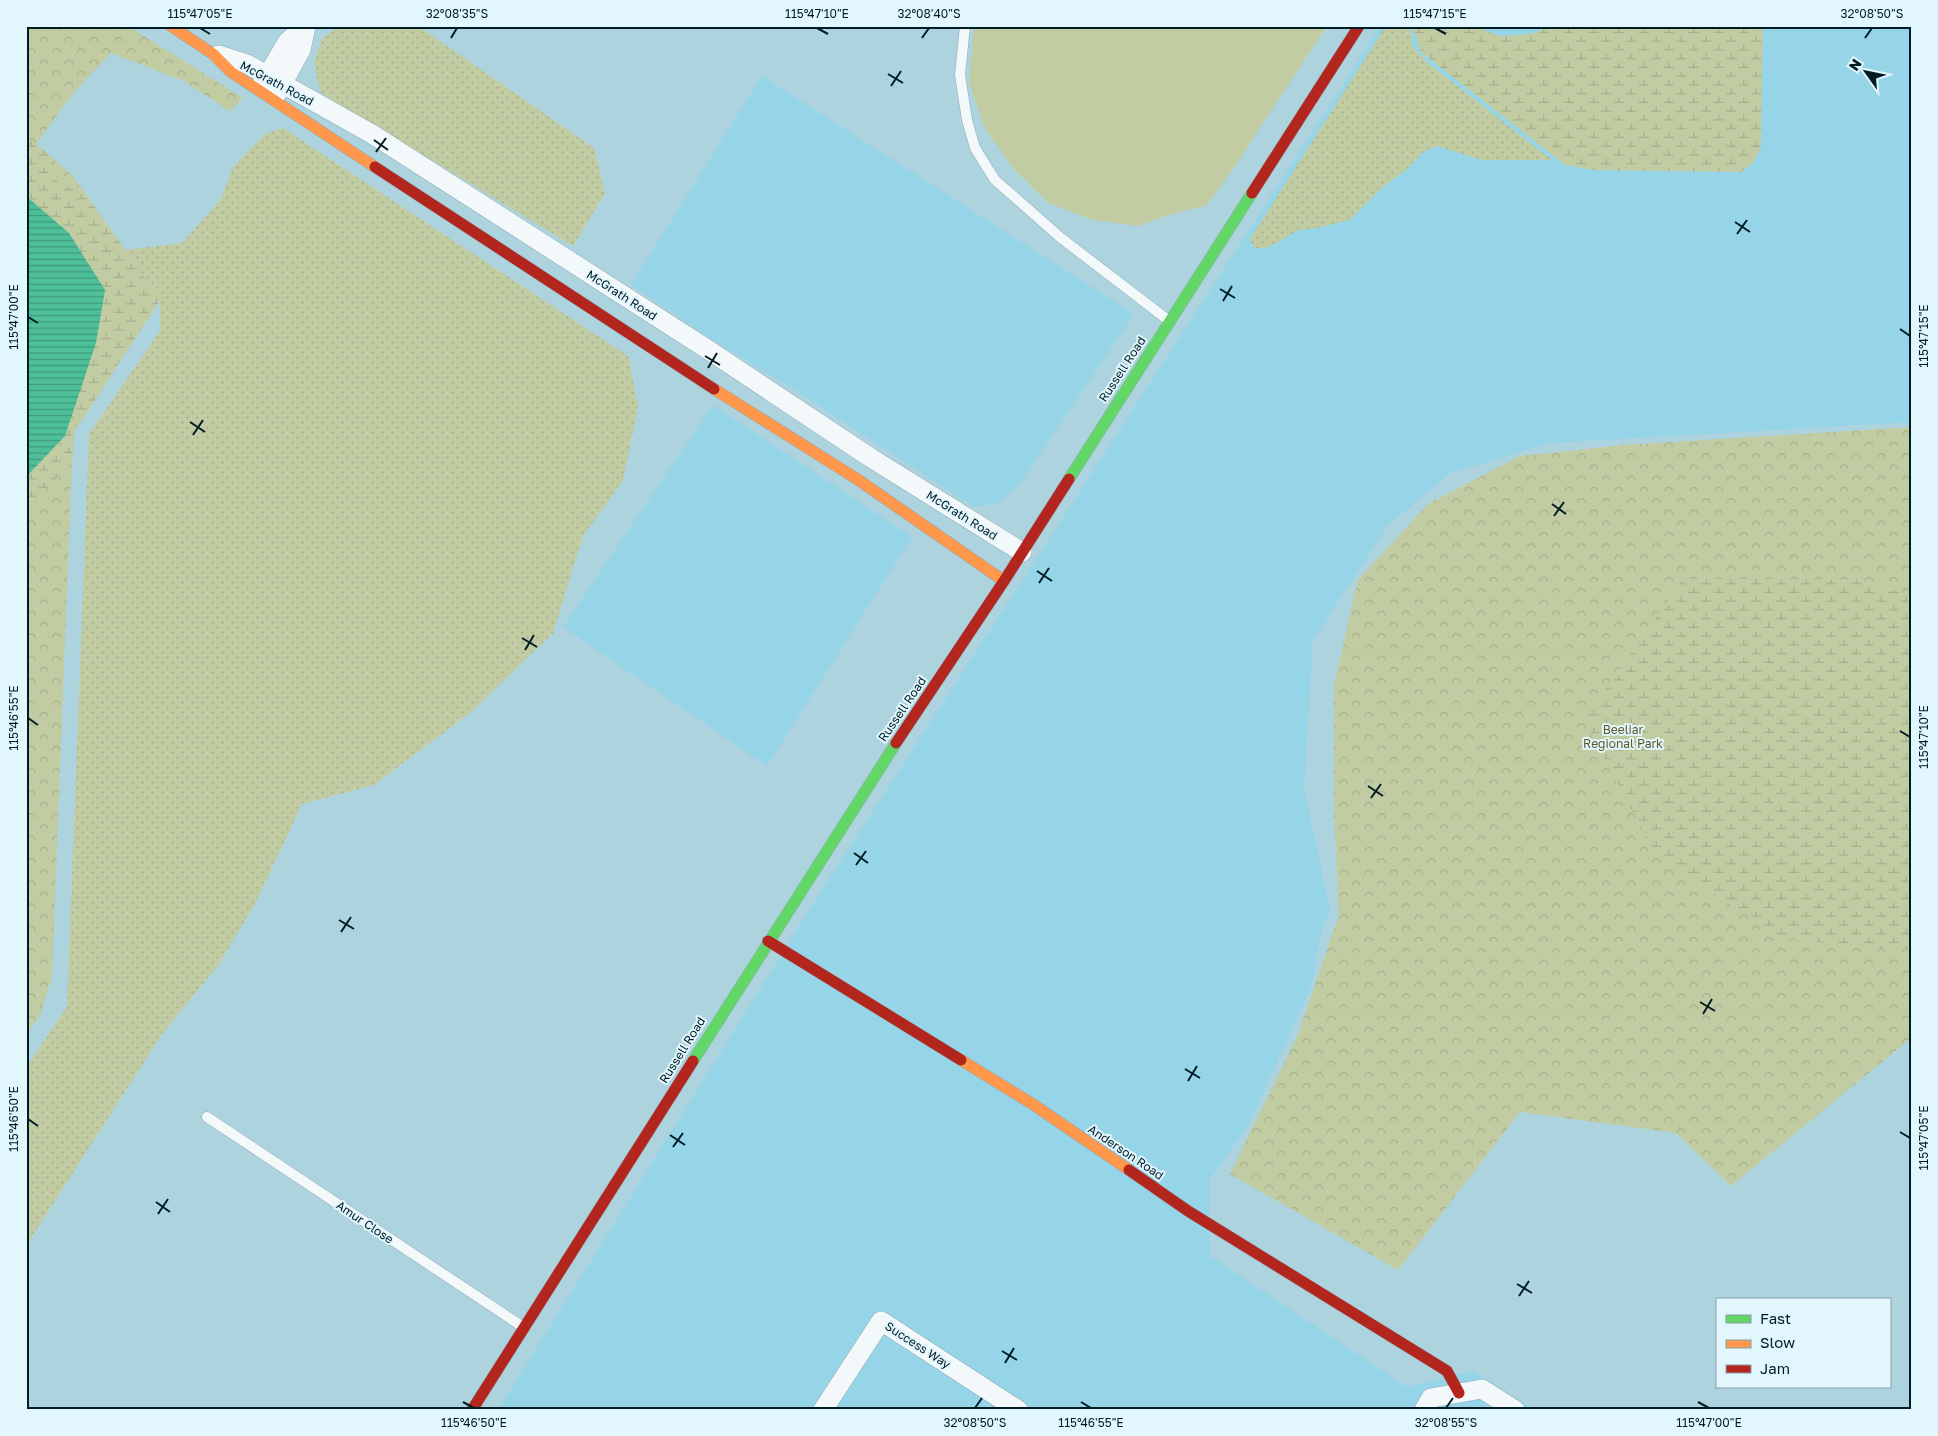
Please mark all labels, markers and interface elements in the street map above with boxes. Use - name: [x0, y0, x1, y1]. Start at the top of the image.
- text: 115°47'05"E: [168, 6, 232, 21]
- text: 32°08'35"S: [426, 6, 489, 21]
- text: 115°47'10"E: [785, 6, 849, 21]
- text: 32°08'40"S: [897, 6, 961, 21]
- text: 115°47'15"E: [1403, 6, 1467, 21]
- text: 32°08'50"S: [1841, 6, 1904, 21]
- north arrow: [1840, 48, 1890, 98]
- text: N: [1845, 56, 1865, 74]
- street label: McGrath Road: [238, 57, 316, 109]
- street label: McGrath Road: [584, 267, 660, 323]
- text: 115°47'00"E: [6, 284, 21, 350]
- text: 115°47'15"E: [1916, 304, 1931, 368]
- street label: Russell Road: [1095, 333, 1149, 405]
- street label: McGrath Road: [924, 487, 1000, 543]
- street label: Russell Road: [875, 674, 929, 744]
- text: 115°46'55"E: [6, 685, 21, 751]
- text: 115°47'10"E: [1916, 705, 1931, 769]
- park label: Beeliar Regional Park: [1583, 722, 1663, 751]
- street label: Russell Road: [656, 1014, 708, 1086]
- text: 115°46'50"E: [6, 1086, 21, 1152]
- text: 115°47'05"E: [1916, 1106, 1931, 1170]
- street label: Anderson Road: [1085, 1121, 1167, 1183]
- street label: Amur Close: [333, 1197, 397, 1247]
- legend: [1716, 1298, 1890, 1388]
- text: Fast: [1760, 1309, 1791, 1327]
- street label: Success Way: [882, 1318, 954, 1372]
- text: Slow: [1760, 1333, 1795, 1351]
- text: Jam: [1760, 1359, 1790, 1377]
- text: 115°46'50"E: [441, 1415, 507, 1430]
- text: 32°08'50"S: [944, 1415, 1007, 1430]
- text: 115°46'55"E: [1058, 1415, 1124, 1430]
- text: 32°08'55"S: [1415, 1415, 1477, 1430]
- text: 115°47'00"E: [1676, 1415, 1742, 1430]

